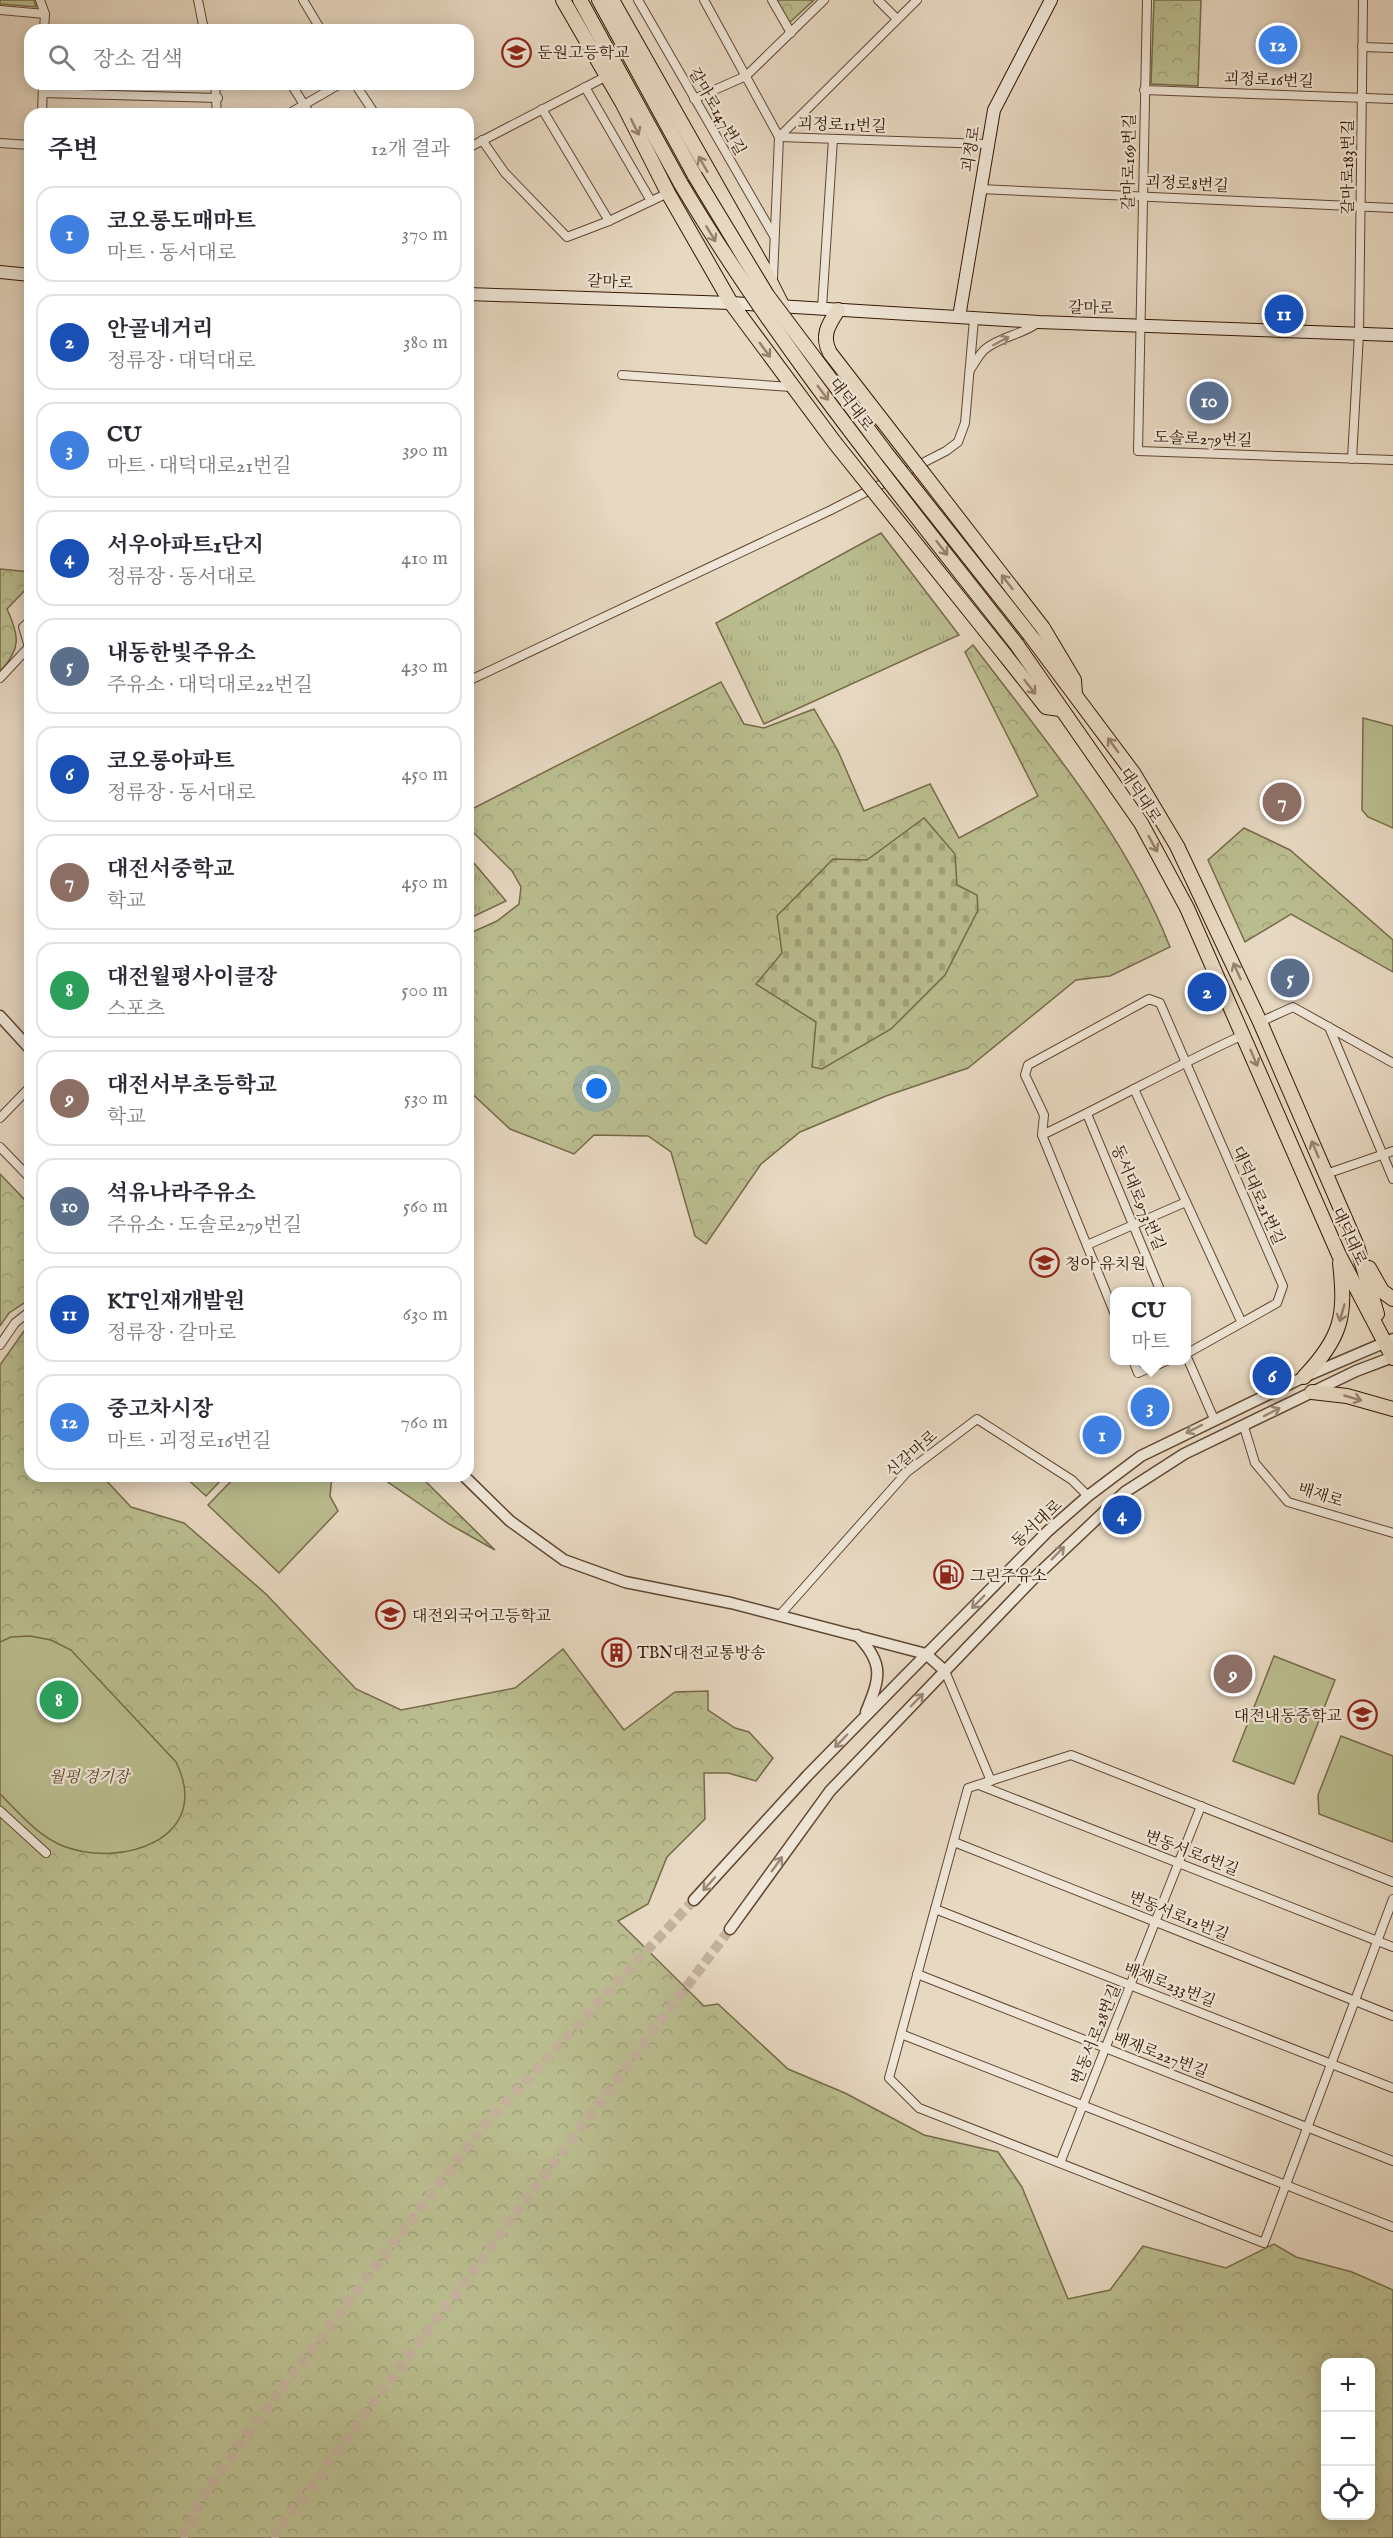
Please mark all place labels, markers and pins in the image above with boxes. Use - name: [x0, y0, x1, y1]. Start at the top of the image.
- pin: 12: [1258, 22, 1298, 68]
- school or university icon: 둔원고등학교: [500, 36, 532, 68]
- place label: 둔원고등학교: [537, 44, 630, 64]
- pin: 11: [1264, 292, 1304, 336]
- pin: 10: [1190, 378, 1228, 424]
- pin: 7: [1262, 780, 1302, 824]
- pin: 5: [1270, 956, 1310, 1000]
- pin: 2: [1188, 970, 1226, 1014]
- school or university icon: 청아 유치원: [1028, 1247, 1060, 1279]
- place label: 청아 유치원: [1065, 1255, 1146, 1275]
- pin: 6: [1252, 1354, 1292, 1398]
- pin: 3: [1130, 1384, 1170, 1430]
- pin: 1: [1082, 1412, 1122, 1458]
- pin: 4: [1102, 1492, 1142, 1538]
- fuel station icon: 그린주유소: [933, 1559, 965, 1591]
- place label: 그린주유소: [970, 1567, 1047, 1587]
- school or university icon: 대전외국어고등학교: [375, 1599, 407, 1631]
- place label: 대전외국어고등학교: [412, 1607, 551, 1627]
- building icon: TBN대전교통방송: [600, 1636, 632, 1668]
- place label: TBN대전교통방송: [637, 1644, 766, 1664]
- pin: 9: [1214, 1652, 1252, 1696]
- pin: 8: [40, 1678, 78, 1722]
- school or university icon: 대전내동중학교: [1347, 1699, 1379, 1731]
- place label: 대전내동중학교: [1234, 1707, 1342, 1727]

